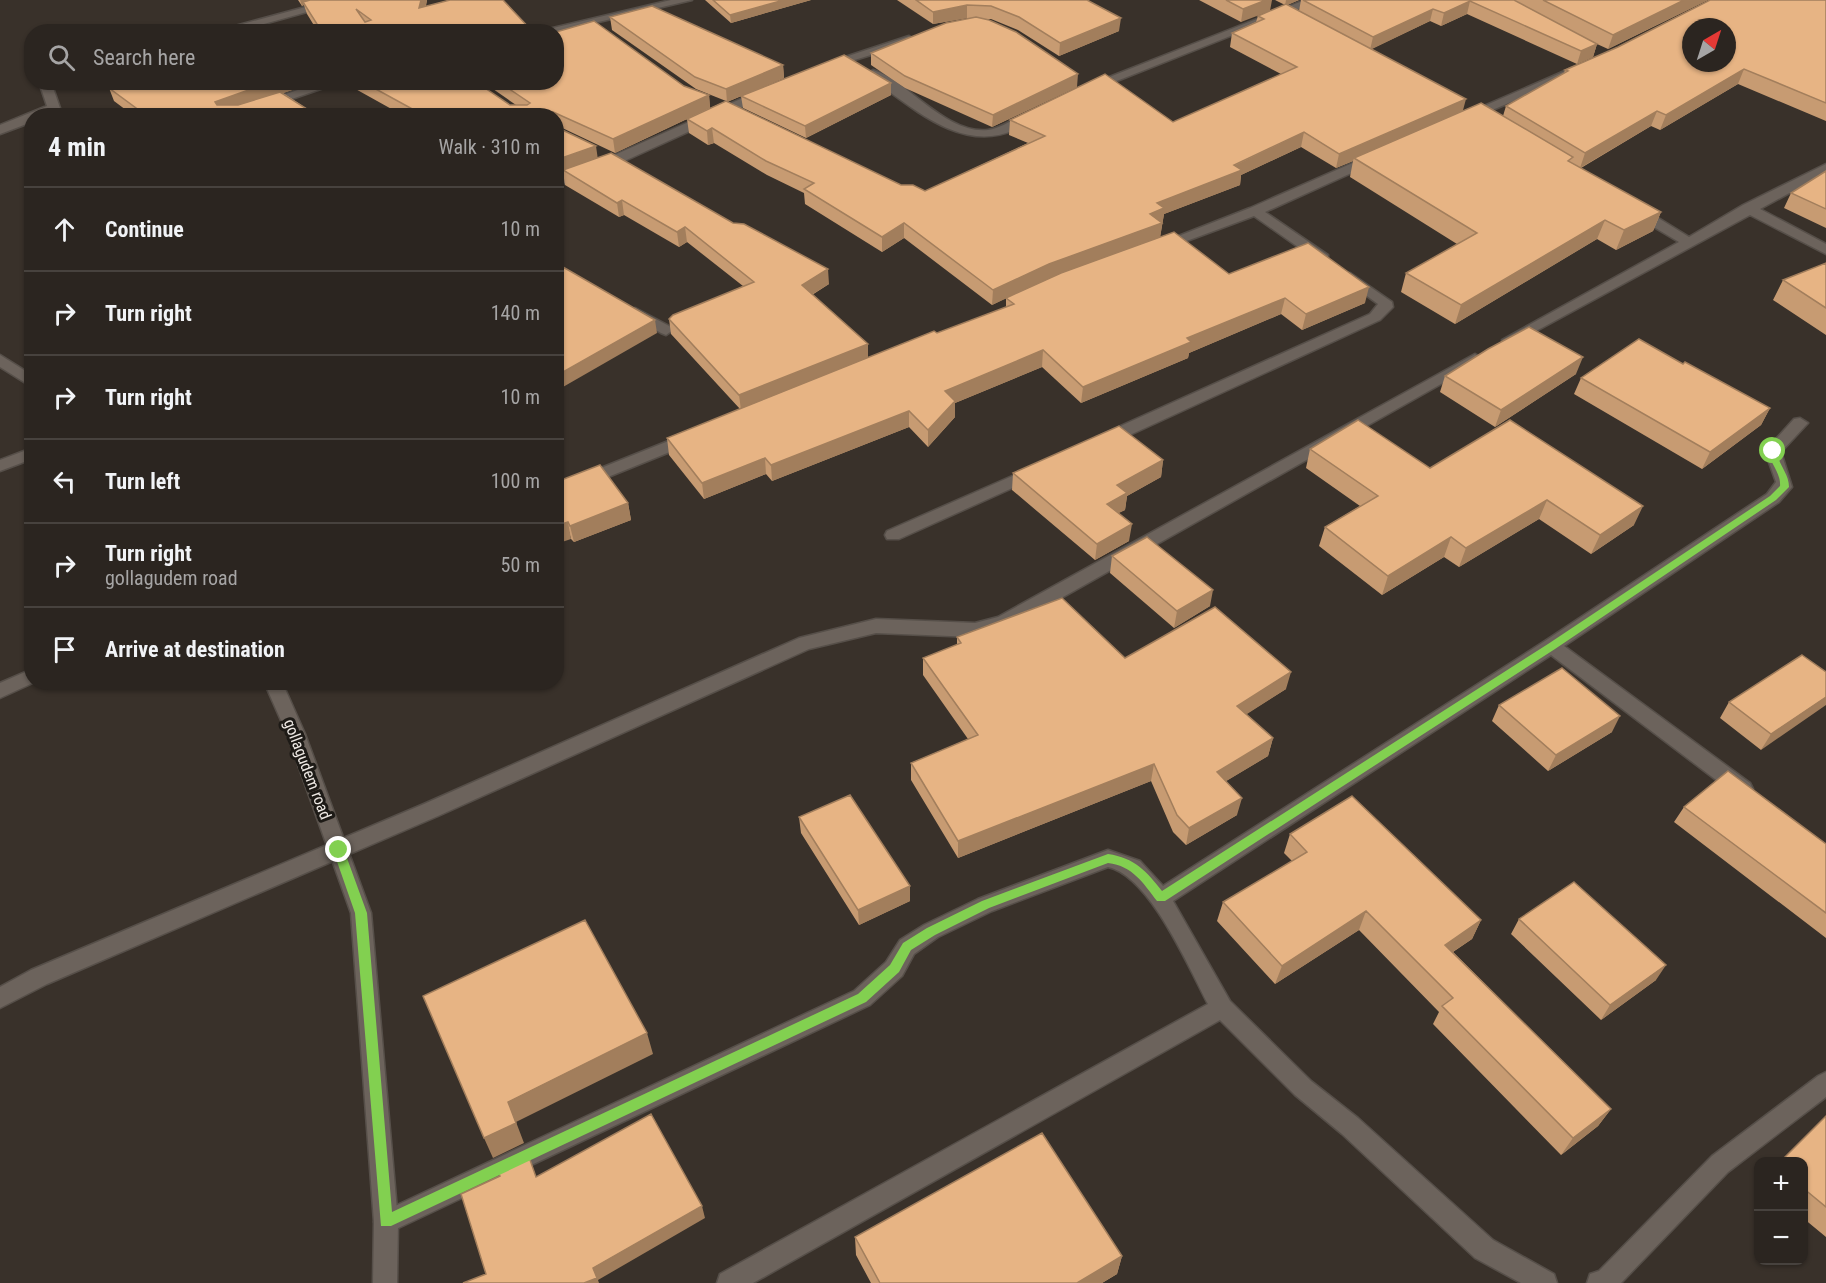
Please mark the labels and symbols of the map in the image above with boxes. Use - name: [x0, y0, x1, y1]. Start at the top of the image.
- north arrow: [1682, 18, 1736, 72]
- route start: [1759, 437, 1785, 463]
- street label: gollagudem road: [280, 716, 335, 822]
- route end: [325, 836, 351, 862]

